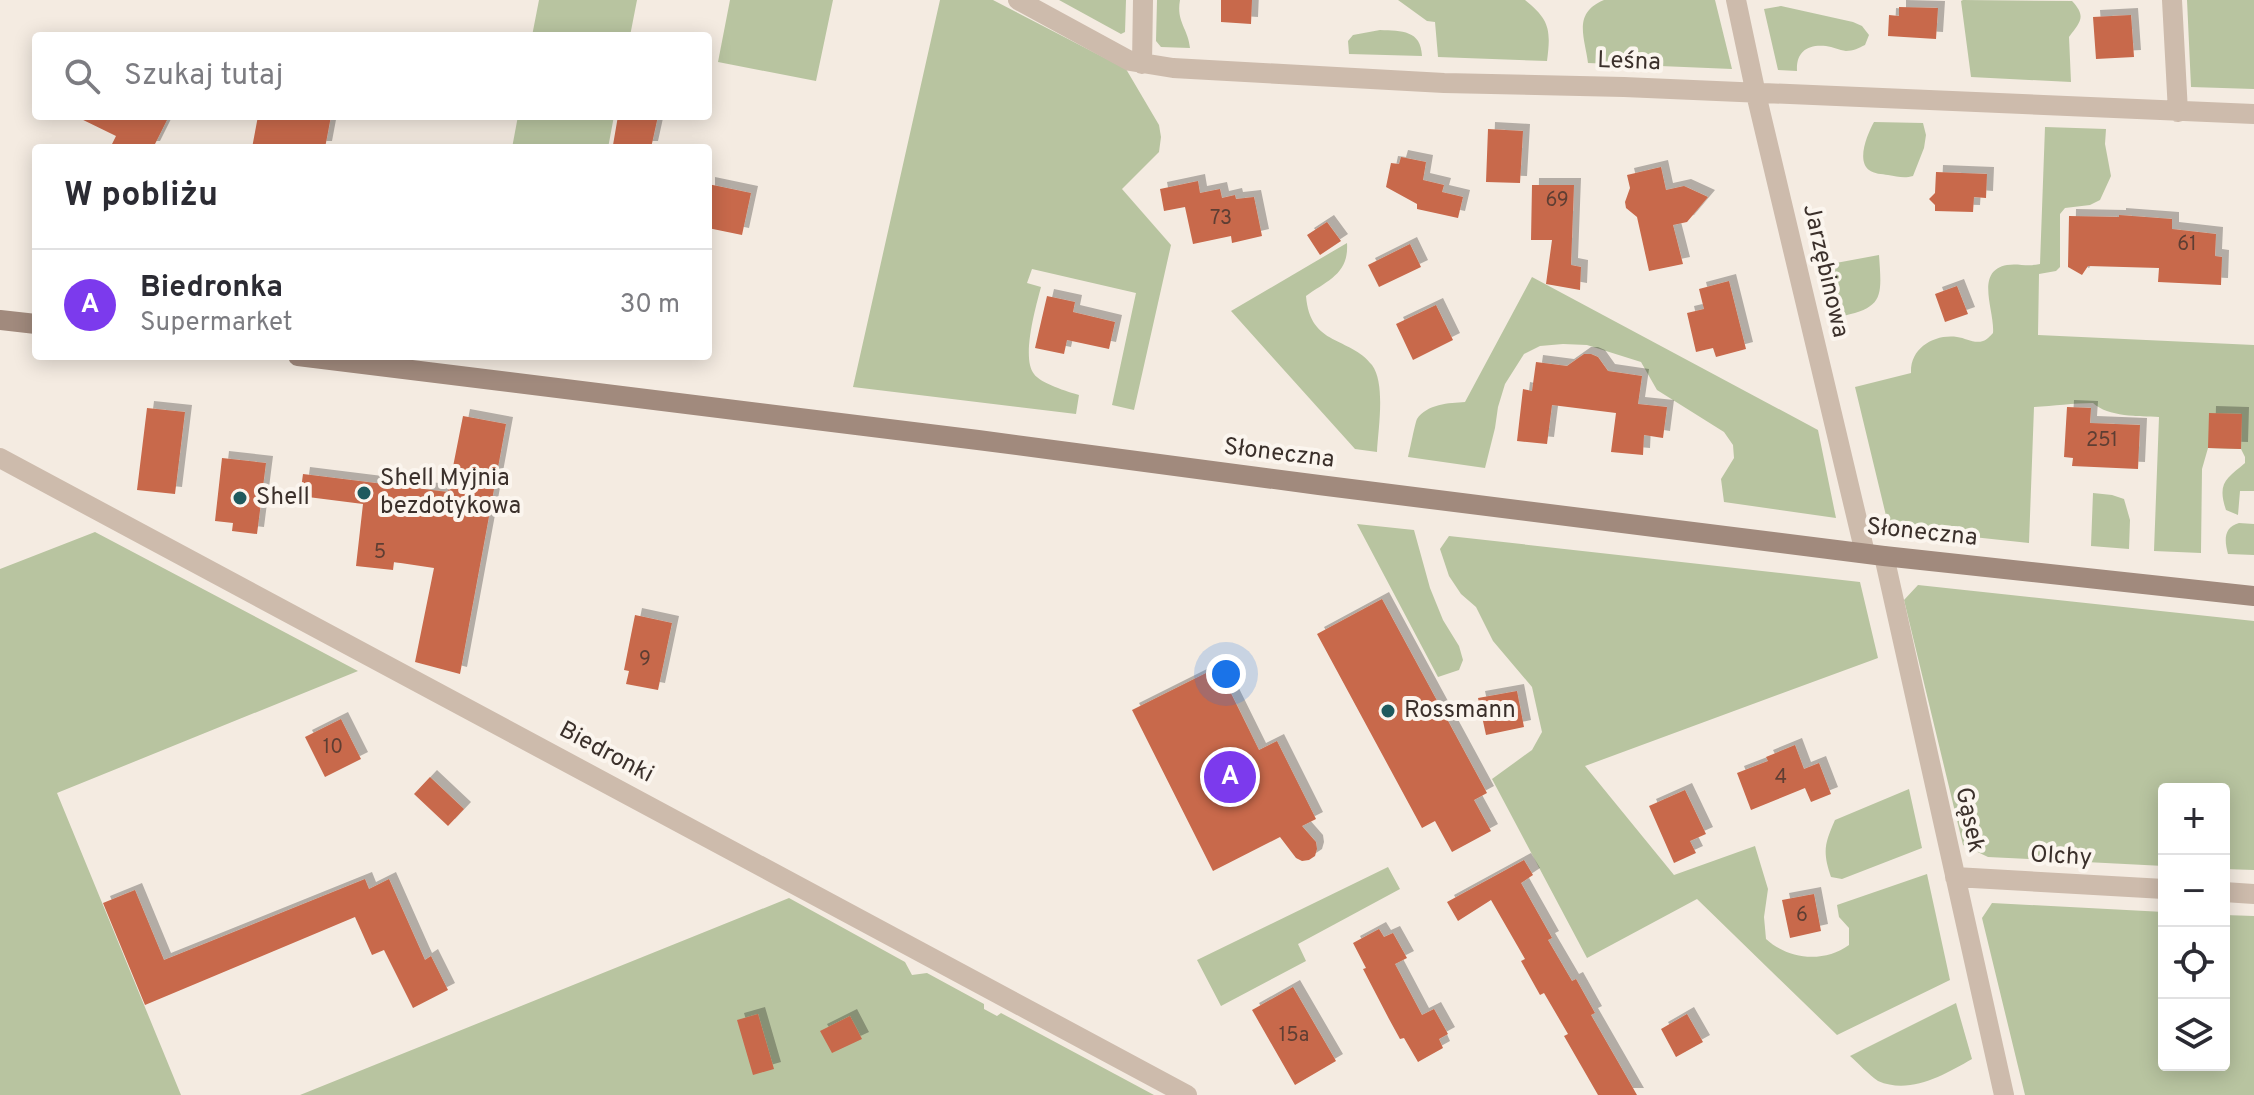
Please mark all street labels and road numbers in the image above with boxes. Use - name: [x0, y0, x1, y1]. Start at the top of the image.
- street label: Leśna: [1597, 46, 1661, 78]
- street label: Jarzębinowa: [1795, 201, 1855, 341]
- street label: Słoneczna: [1222, 432, 1336, 476]
- street label: Słoneczna: [1865, 512, 1979, 554]
- street label: Biedronki: [553, 716, 659, 790]
- street label: Gąsek: [1947, 785, 1991, 855]
- street label: Olchy: [2029, 840, 2093, 874]

